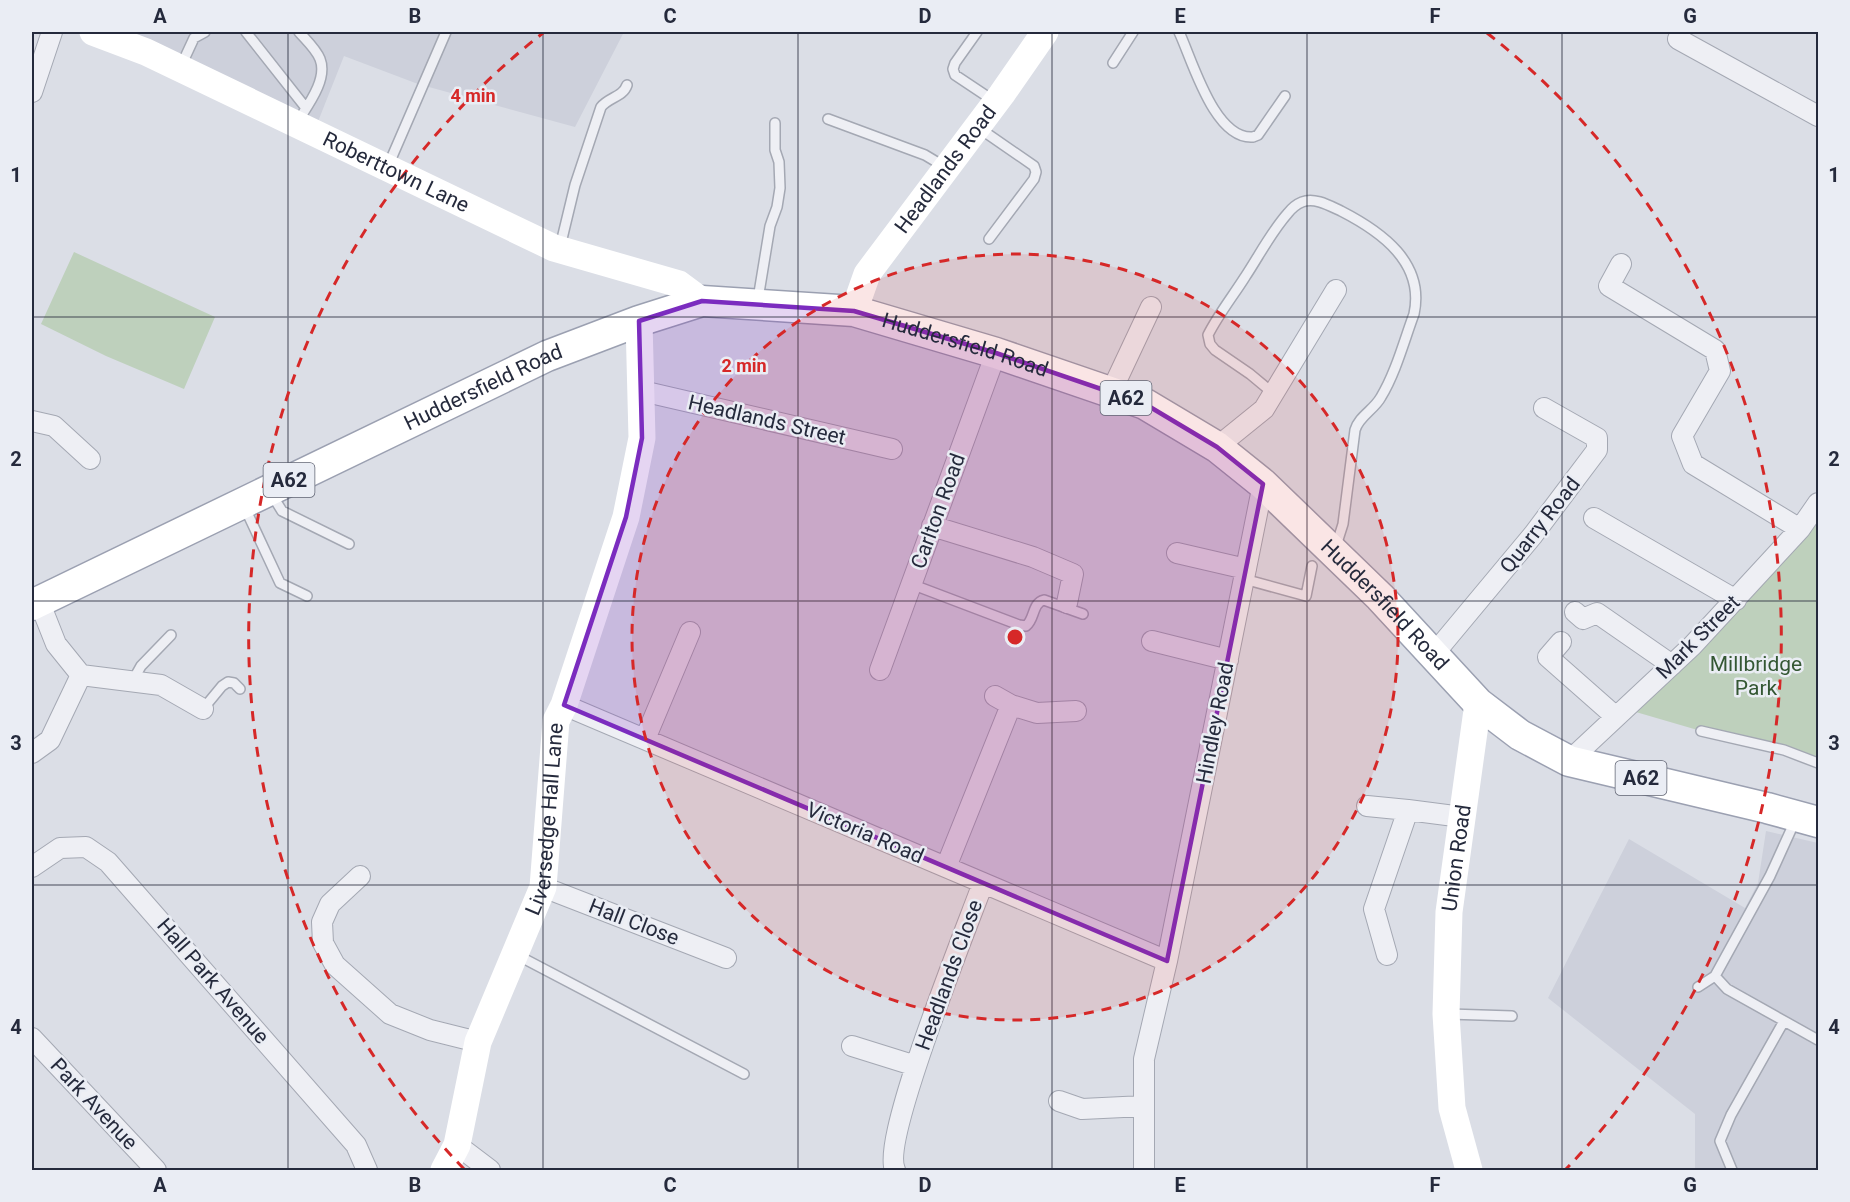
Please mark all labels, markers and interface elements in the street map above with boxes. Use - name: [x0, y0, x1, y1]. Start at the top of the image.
- text: A: [153, 4, 167, 28]
- text: B: [409, 4, 421, 28]
- text: C: [663, 4, 677, 28]
- text: D: [919, 4, 932, 28]
- text: E: [1174, 4, 1186, 28]
- text: F: [1430, 4, 1441, 28]
- text: G: [1683, 4, 1697, 28]
- text: 4 min: [450, 85, 496, 106]
- street label: Headlands Road: [890, 101, 1001, 238]
- street label: Roberttown Lane: [319, 127, 473, 217]
- text: 1: [10, 163, 22, 187]
- text: 1: [1828, 163, 1840, 187]
- street label: Huddersfield Road: [879, 308, 1051, 382]
- street label: Huddersfield Road: [400, 339, 566, 435]
- text: 2 min: [721, 355, 767, 376]
- road number: A62: [1100, 381, 1152, 415]
- street label: Headlands Street: [686, 390, 848, 450]
- text: 2: [10, 447, 22, 471]
- text: 2: [1828, 447, 1840, 471]
- street label: Carlton Road: [906, 450, 970, 572]
- road number: A62: [264, 463, 314, 497]
- street label: Quarry Road: [1495, 472, 1585, 578]
- street label: Huddersfield Road: [1316, 535, 1453, 675]
- street label: Mark Street: [1651, 590, 1745, 684]
- centre of rings: [1005, 627, 1025, 647]
- park label: Millbridge Park: [1710, 652, 1802, 700]
- street label: Hindley Road: [1191, 660, 1239, 786]
- street label: Liversedge Hall Lane: [521, 722, 568, 919]
- text: 3: [10, 731, 22, 755]
- text: 3: [1828, 731, 1840, 755]
- road number: A62: [1616, 761, 1666, 795]
- street label: Victoria Road: [803, 798, 927, 868]
- street label: Union Road: [1437, 803, 1476, 913]
- street label: Hall Close: [586, 894, 682, 950]
- street label: Headlands Close: [911, 897, 987, 1053]
- street label: Hall Park Avenue: [152, 913, 274, 1049]
- text: 4: [10, 1015, 22, 1039]
- text: 4: [1828, 1015, 1840, 1039]
- street label: Park Avenue: [46, 1053, 142, 1155]
- text: A: [153, 1173, 167, 1197]
- text: B: [409, 1173, 421, 1197]
- text: C: [663, 1173, 677, 1197]
- text: D: [919, 1173, 932, 1197]
- text: E: [1174, 1173, 1186, 1197]
- text: F: [1430, 1173, 1441, 1197]
- text: G: [1683, 1173, 1697, 1197]

